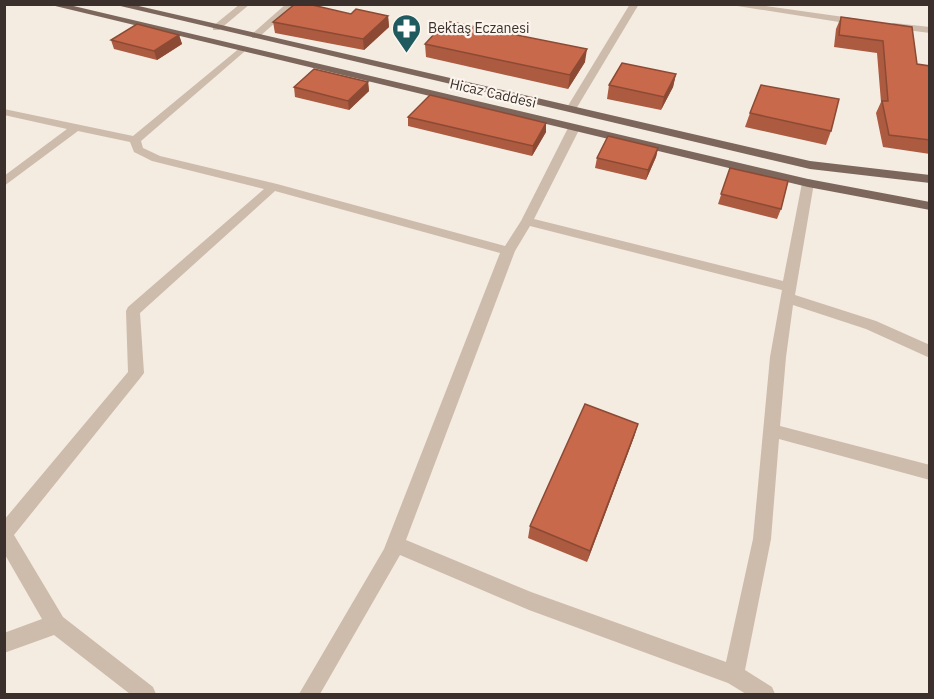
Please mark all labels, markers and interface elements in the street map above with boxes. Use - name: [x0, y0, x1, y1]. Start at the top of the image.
- pharmacy icon: Bektaş Eczanesi: [391, 12, 423, 54]
- place label: Bektaş Eczanesi: [428, 19, 530, 37]
- street label: Hicaz Caddesi: [448, 74, 538, 112]

